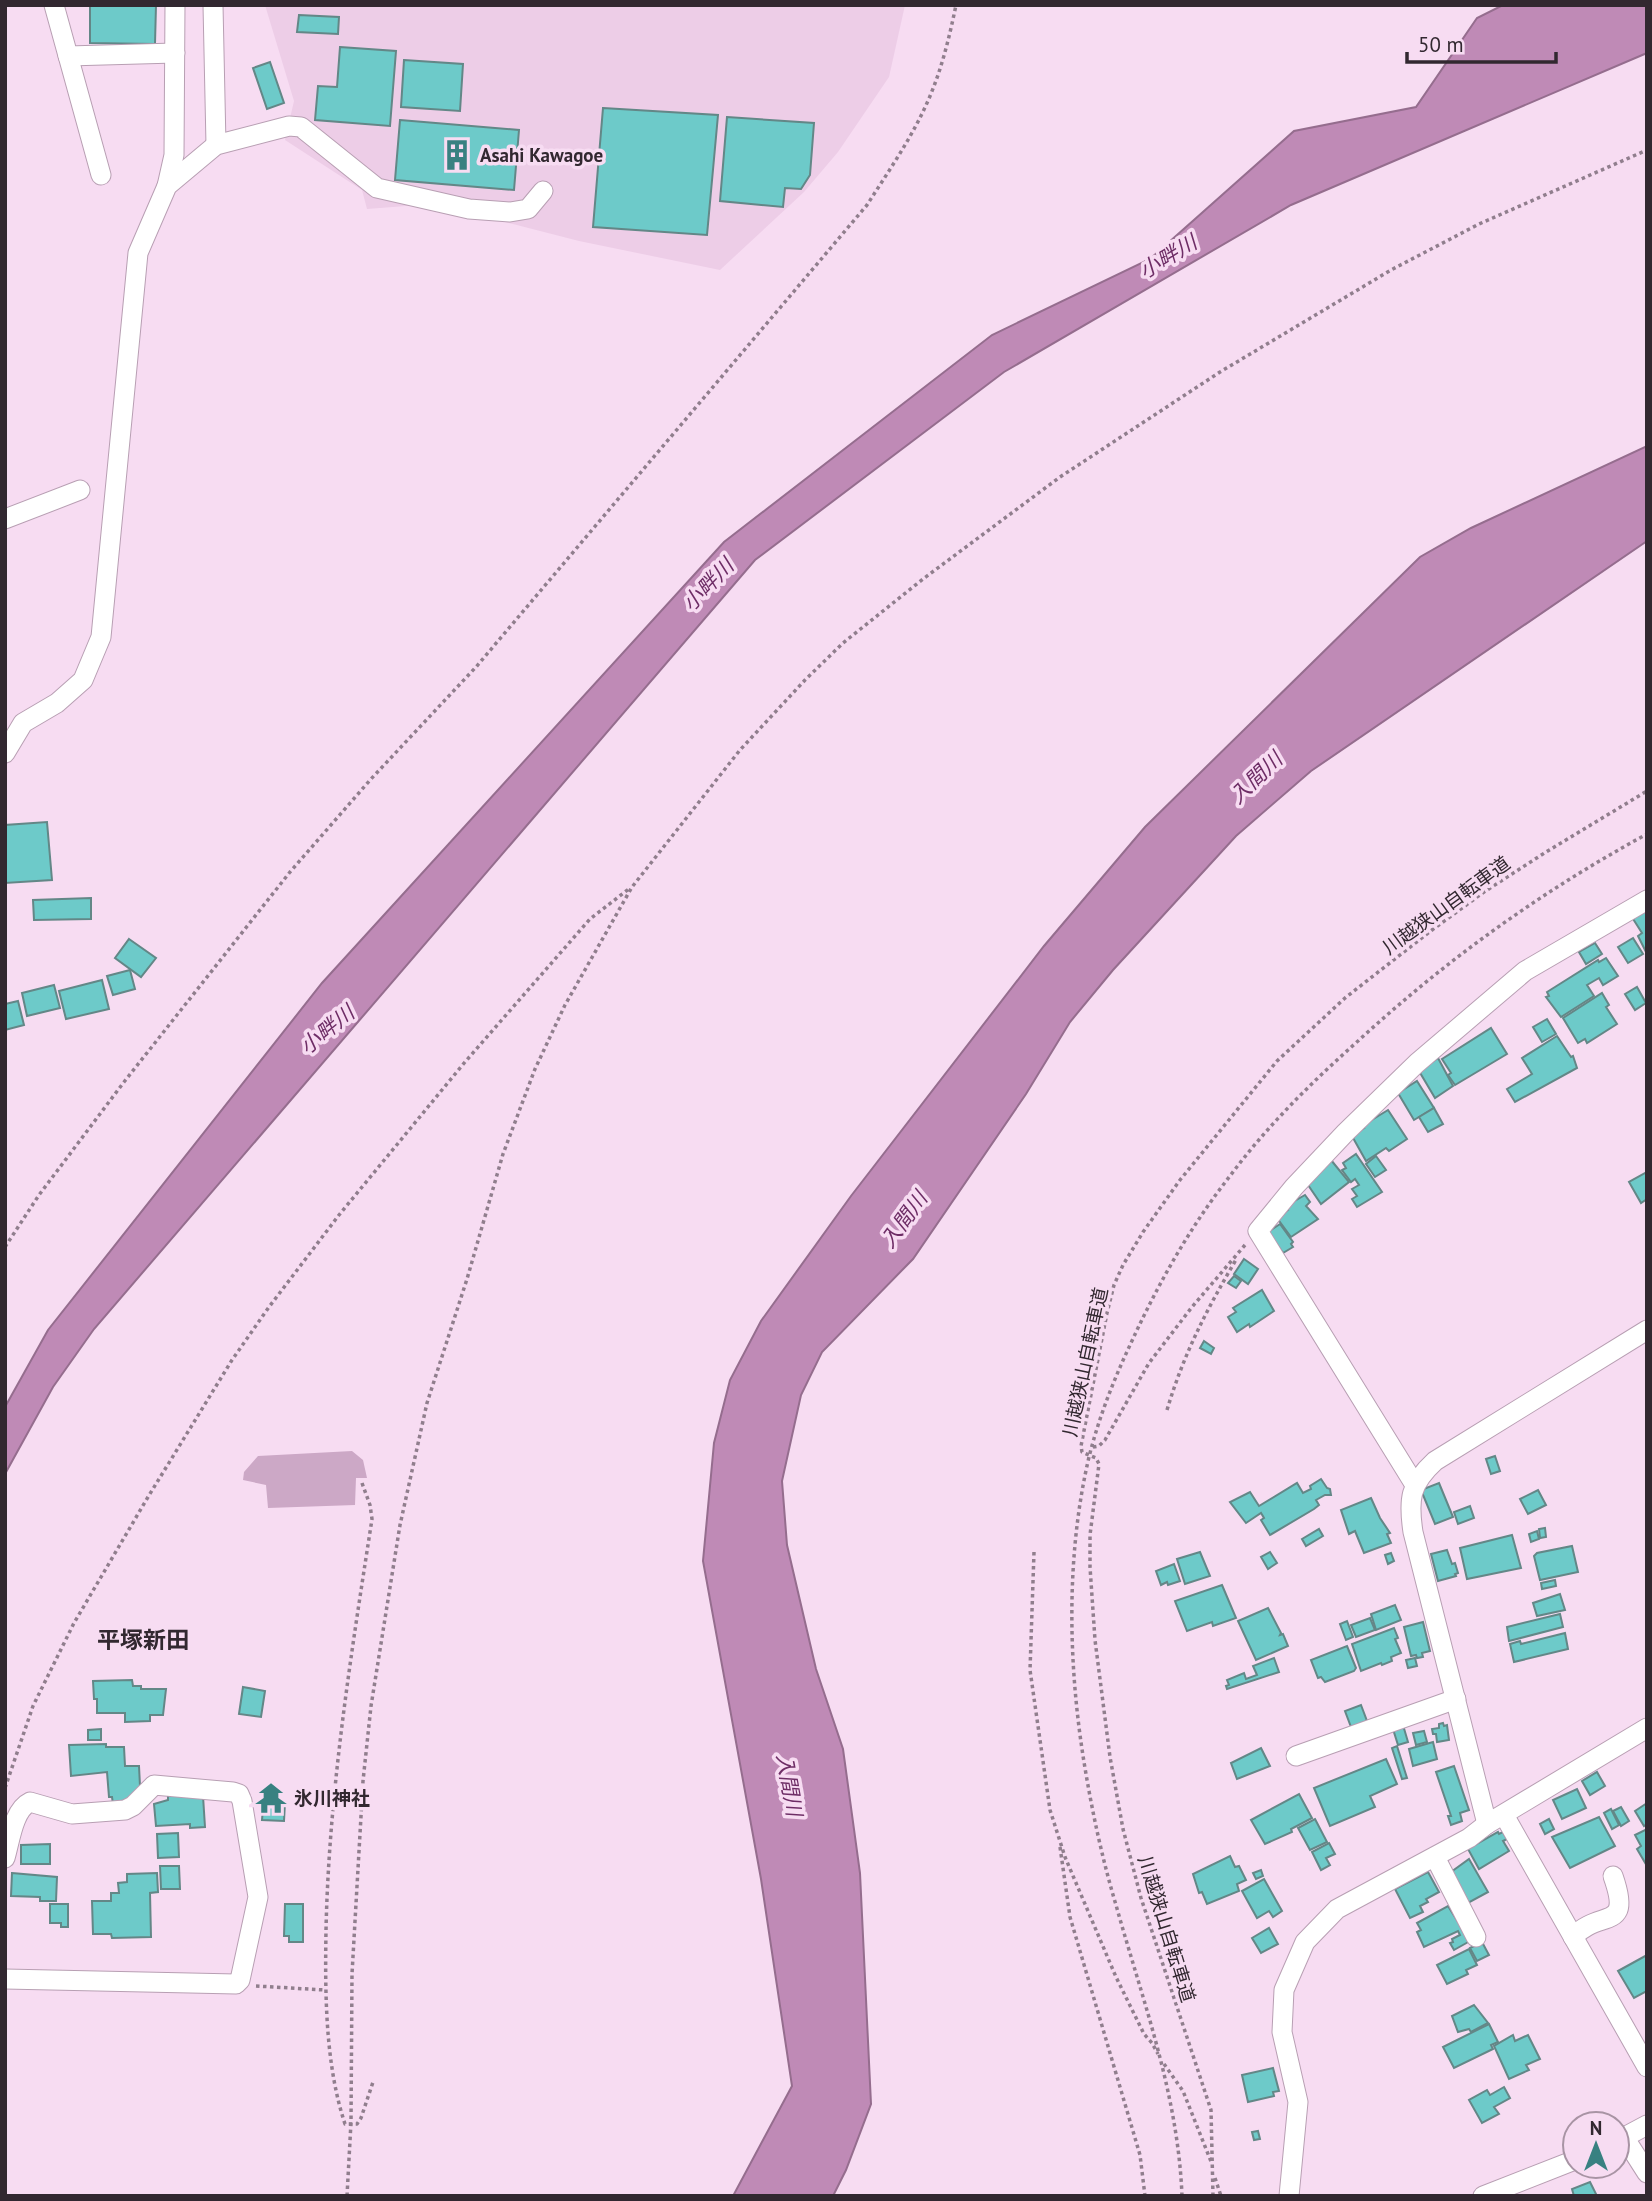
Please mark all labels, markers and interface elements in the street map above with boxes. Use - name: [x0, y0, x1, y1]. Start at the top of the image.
- scale bar: [1407, 21, 1556, 65]
- text: 50 m: [1418, 31, 1464, 58]
- building icon: Asahi Kawagoe: [440, 138, 474, 172]
- place label: Asahi Kawagoe: [480, 143, 603, 167]
- water label: 小畔川: [1134, 228, 1203, 284]
- water label: 小畔川: [676, 551, 741, 617]
- water label: 入間川: [1224, 745, 1289, 809]
- street label: 川越狭山自転車道: [1377, 851, 1515, 959]
- water label: 小畔川: [294, 998, 361, 1060]
- water label: 入間川: [874, 1185, 934, 1253]
- street label: 川越狭山自転車道: [1057, 1285, 1113, 1439]
- district label: 平塚新田: [97, 1625, 189, 1654]
- water label: 入間川: [771, 1752, 809, 1820]
- temple icon: 氷川神社: [254, 1781, 288, 1815]
- place label: 氷川神社: [294, 1786, 370, 1810]
- street label: 川越狭山自転車道: [1133, 1853, 1201, 2005]
- north arrow: [1561, 2110, 1631, 2180]
- text: N: [1590, 2116, 1602, 2140]

